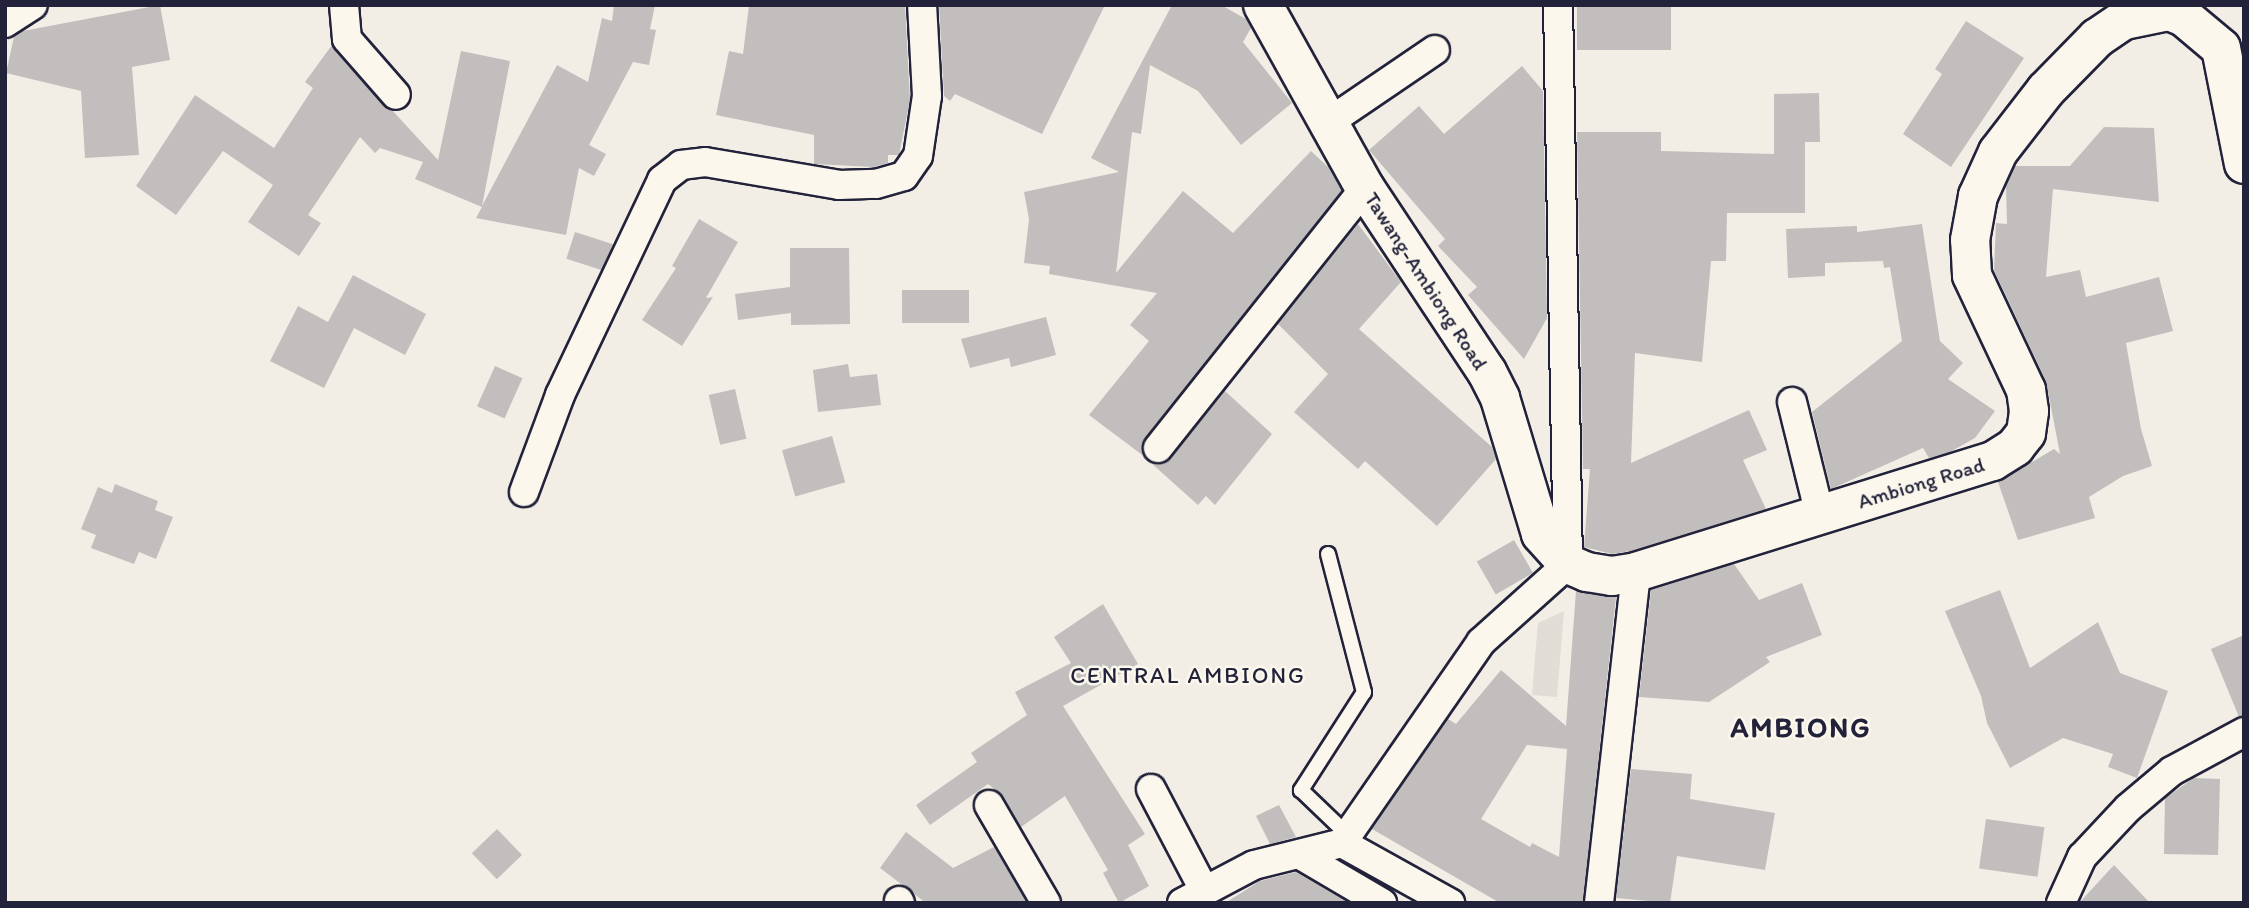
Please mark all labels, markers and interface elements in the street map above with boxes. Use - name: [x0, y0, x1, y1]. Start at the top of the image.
- street label: Tawang-Ambiong Road: [1359, 188, 1493, 374]
- street label: Ambiong Road: [1855, 452, 1987, 514]
- district label: CENTRAL AMBIONG: [1074, 661, 1302, 689]
- district label: AMBIONG: [1733, 710, 1869, 744]

